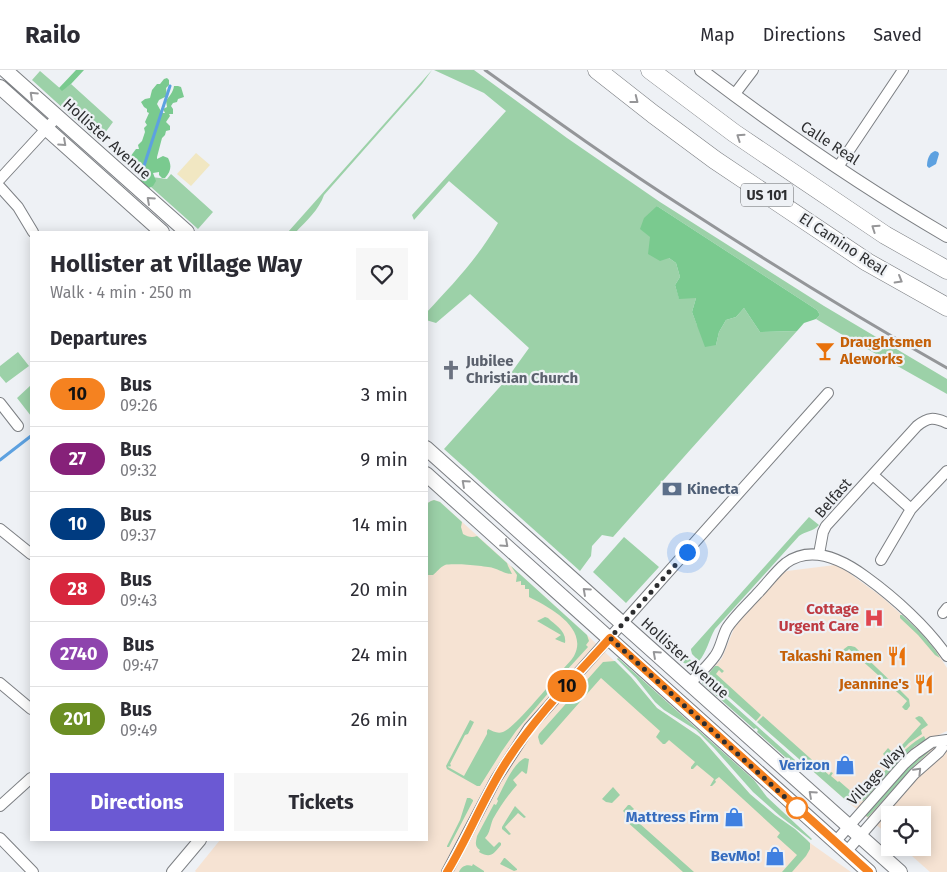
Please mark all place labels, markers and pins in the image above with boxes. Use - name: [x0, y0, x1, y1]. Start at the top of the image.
- place label: Draughtsmen Aleworks: [839, 333, 932, 368]
- bar icon: Draughtsmen Aleworks: [814, 340, 836, 362]
- place label: Jubilee Christian Church: [465, 352, 578, 387]
- church icon: Jubilee Christian Church: [440, 359, 462, 381]
- bank icon: Kinecta: [661, 478, 683, 500]
- place label: Kinecta: [687, 480, 739, 498]
- place label: Cottage Urgent Care: [779, 600, 859, 635]
- hospital icon: Cottage Urgent Care: [863, 607, 885, 629]
- restaurant icon: Takashi Ramen: [886, 645, 908, 667]
- place label: Takashi Ramen: [780, 647, 882, 665]
- restaurant icon: Jeannine's: [913, 673, 935, 695]
- place label: Jeannine's: [838, 675, 909, 693]
- shop icon: Verizon: [834, 754, 856, 776]
- place label: Verizon: [778, 756, 830, 774]
- unlabelled marker: [786, 797, 808, 819]
- shop icon: Mattress Firm: [723, 806, 745, 828]
- place label: Mattress Firm: [626, 808, 719, 826]
- shop icon: BevMo!: [764, 845, 786, 867]
- place label: BevMo!: [711, 847, 760, 865]

